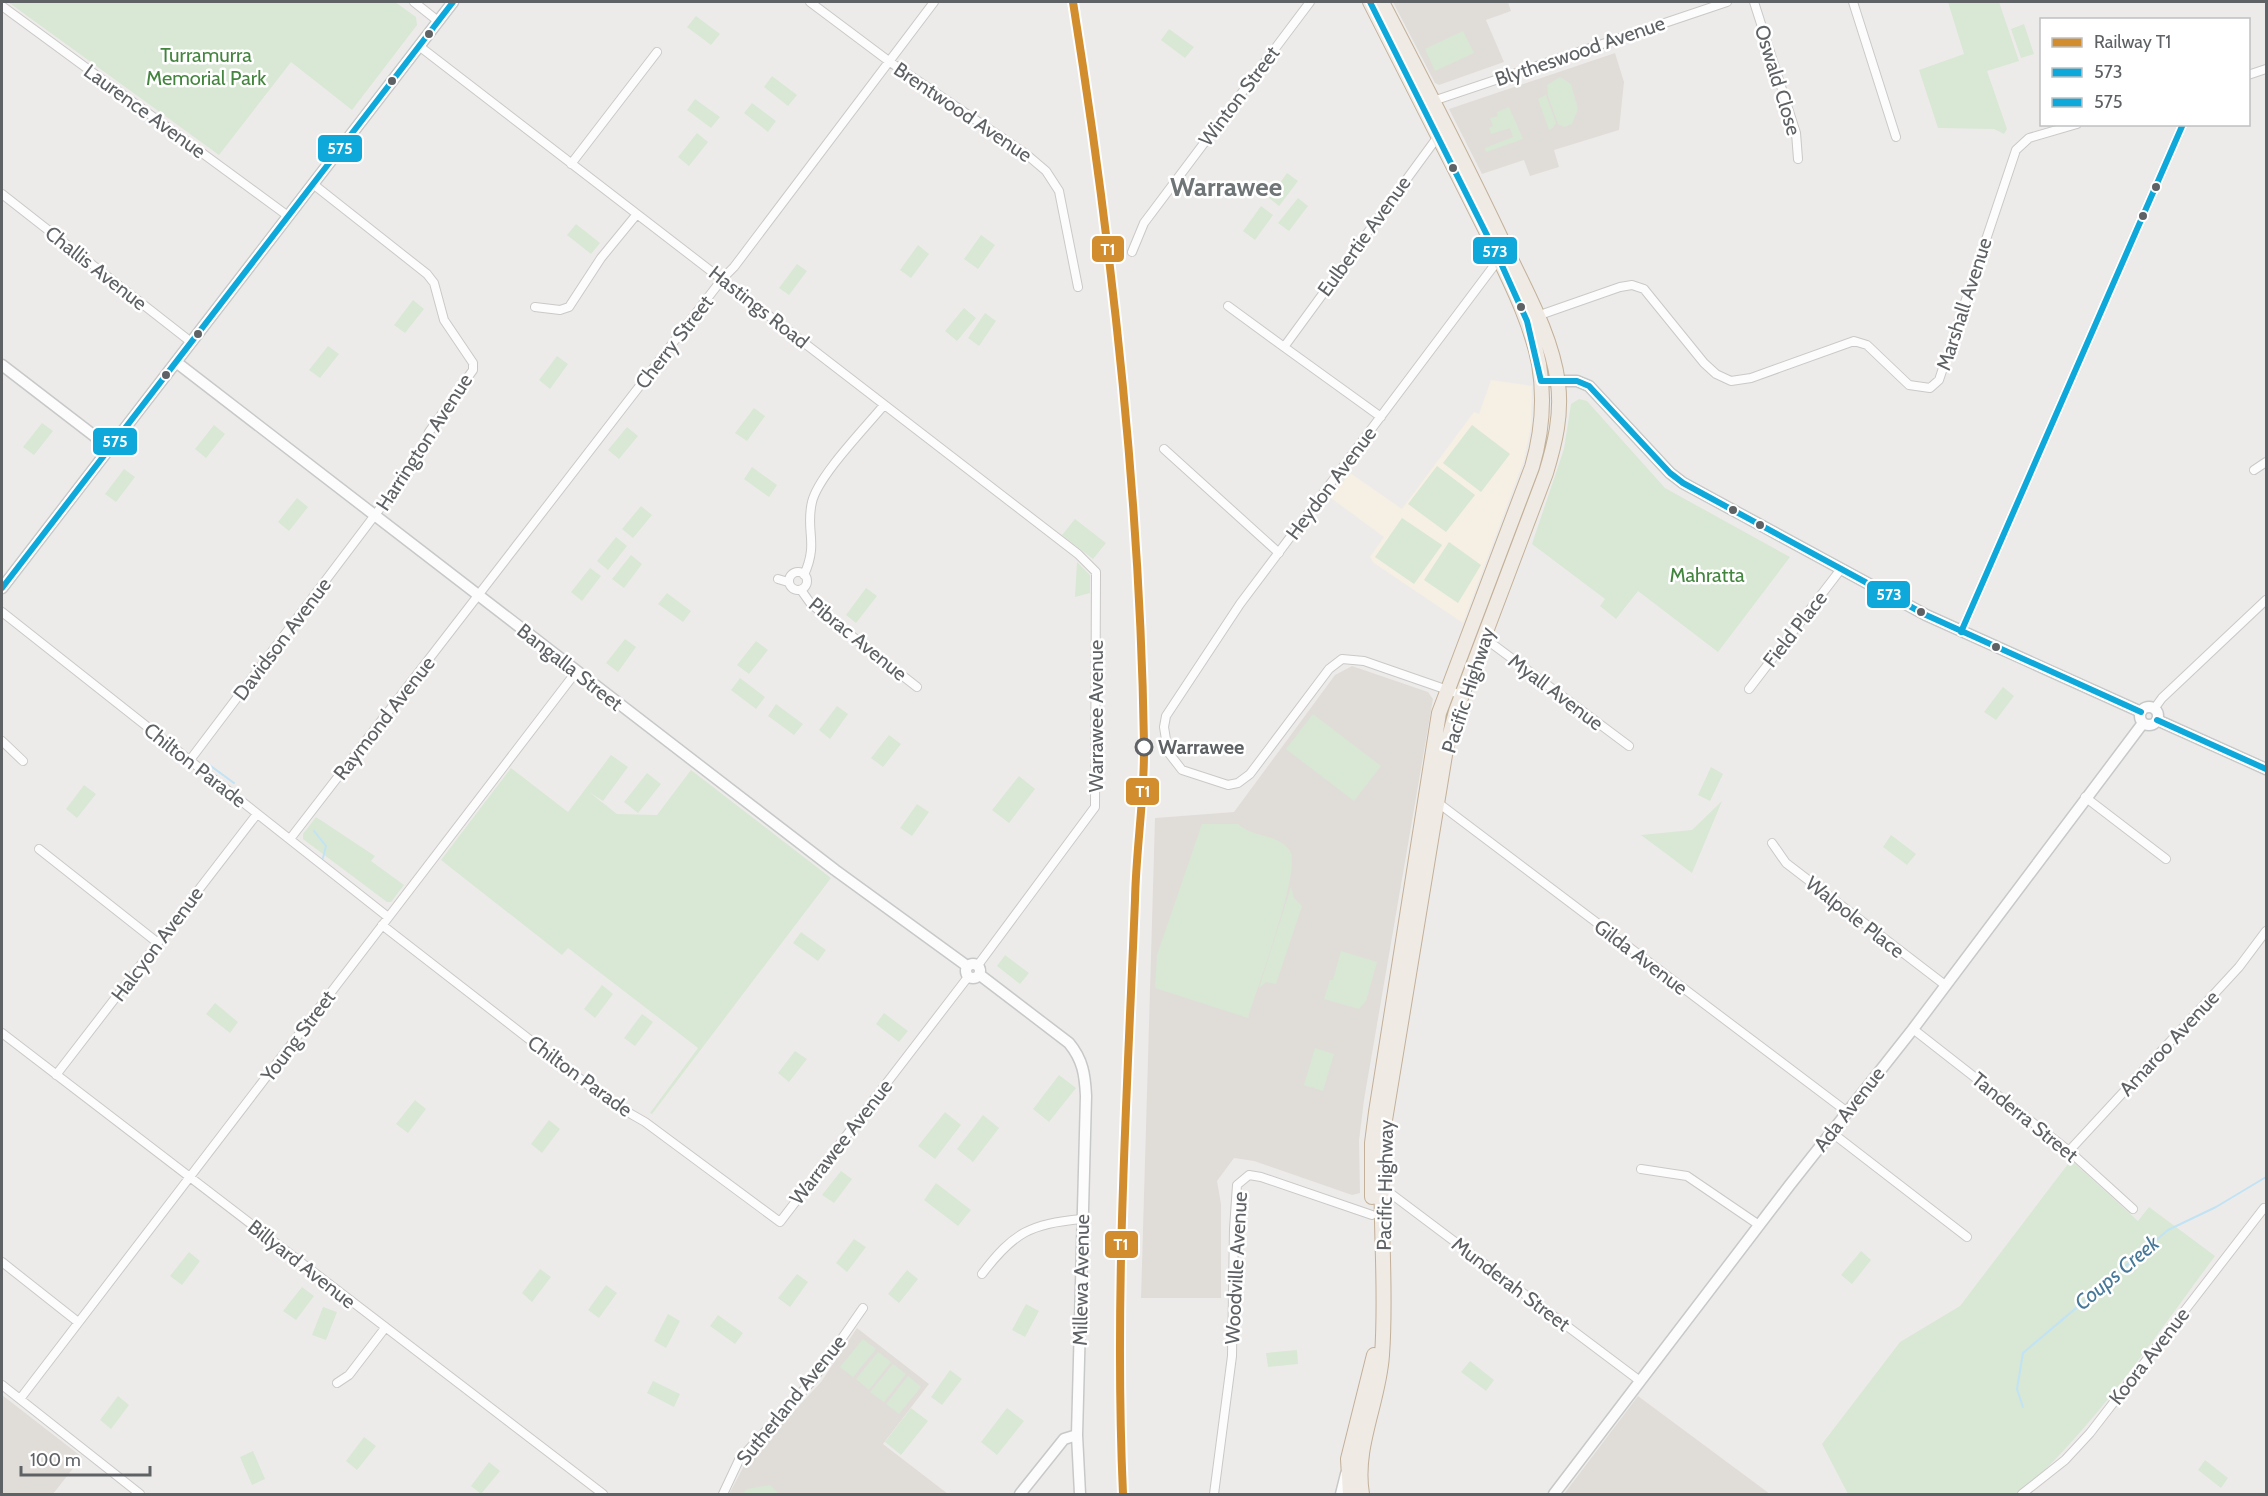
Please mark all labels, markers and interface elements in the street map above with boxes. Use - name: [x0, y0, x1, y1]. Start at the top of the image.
- street label: Blytheswood Avenue: [1492, 11, 1668, 91]
- legend: [2040, 18, 2250, 126]
- street label: Oswald Close: [1750, 22, 1806, 138]
- unlabelled marker: [423, 28, 435, 40]
- text: Railway T1: [2094, 31, 2171, 53]
- street label: Winton Street: [1194, 41, 1284, 151]
- park label: Turramurra Memorial Park: [146, 43, 266, 90]
- street label: Brentwood Avenue: [889, 57, 1037, 167]
- street label: Laurence Avenue: [79, 59, 211, 163]
- text: 573: [2094, 61, 2123, 83]
- unlabelled marker: [386, 75, 398, 87]
- text: 575: [2094, 91, 2123, 113]
- line badge: 575: [317, 134, 363, 163]
- text: 575: [327, 139, 353, 158]
- unlabelled marker: [1447, 162, 1459, 174]
- district label: Warrawee: [1170, 171, 1282, 203]
- street label: Eulbertie Avenue: [1312, 171, 1416, 301]
- unlabelled marker: [2150, 181, 2162, 193]
- unlabelled marker: [2137, 210, 2149, 222]
- street label: Challis Avenue: [40, 221, 152, 315]
- line badge: T1: [1091, 235, 1125, 263]
- street label: Marshall Avenue: [1931, 235, 1997, 373]
- line badge: 573: [1472, 236, 1518, 265]
- text: T1: [1101, 240, 1115, 259]
- text: 573: [1482, 242, 1508, 261]
- street label: Hastings Road: [704, 261, 814, 353]
- street label: Cherry Street: [630, 290, 718, 394]
- unlabelled marker: [1515, 301, 1527, 313]
- unlabelled marker: [192, 328, 204, 340]
- unlabelled marker: [160, 369, 172, 381]
- street label: Harrington Avenue: [371, 369, 477, 515]
- street label: Heydon Avenue: [1281, 422, 1381, 544]
- line badge: 575: [92, 427, 138, 456]
- text: 575: [102, 432, 128, 451]
- unlabelled marker: [1727, 504, 1739, 516]
- unlabelled marker: [1754, 519, 1766, 531]
- park label: Mahratta: [1669, 563, 1745, 587]
- street label: Davidson Avenue: [228, 573, 336, 705]
- line badge: 573: [1866, 580, 1911, 609]
- text: 573: [1876, 585, 1902, 604]
- street label: Field Place: [1758, 586, 1832, 672]
- street label: Pibrac Avenue: [804, 592, 912, 686]
- unlabelled marker: [1915, 606, 1927, 618]
- street label: Bangalla Street: [512, 618, 628, 716]
- street label: Pacific Highway: [1436, 624, 1500, 756]
- street label: Warrawee Avenue: [1084, 640, 1108, 792]
- unlabelled marker: [1990, 641, 2002, 653]
- street label: Myall Avenue: [1504, 648, 1608, 736]
- street label: Raymond Avenue: [328, 652, 440, 784]
- street label: Chilton Parade: [139, 718, 251, 812]
- place label: Warrawee: [1158, 735, 1244, 759]
- marker: Warrawee: [1135, 738, 1153, 756]
- line badge: T1: [1125, 777, 1160, 806]
- text: T1: [1136, 782, 1150, 801]
- street label: Walpole Place: [1801, 871, 1909, 963]
- street label: Halcyon Avenue: [106, 882, 208, 1006]
- street label: Gilda Avenue: [1590, 914, 1692, 1000]
- street label: Young Street: [255, 985, 340, 1087]
- street label: Amaroo Avenue: [2114, 985, 2224, 1101]
- street label: Chilton Parade: [523, 1030, 637, 1122]
- street label: Ada Avenue: [1809, 1062, 1889, 1156]
- street label: Tanderra Street: [1967, 1067, 2083, 1167]
- street label: Warrawee Avenue: [785, 1075, 897, 1209]
- street label: Pacific Highway: [1372, 1119, 1398, 1251]
- street label: Woodville Avenue: [1220, 1191, 1252, 1345]
- street label: Millewa Avenue: [1068, 1214, 1094, 1346]
- street label: Billyard Avenue: [243, 1215, 361, 1313]
- water label: Coups Creek: [2069, 1229, 2165, 1315]
- line badge: T1: [1104, 1230, 1139, 1259]
- street label: Munderah Street: [1447, 1232, 1575, 1336]
- text: T1: [1114, 1235, 1128, 1254]
- street label: Koora Avenue: [2104, 1303, 2194, 1409]
- street label: Sutherland Avenue: [731, 1330, 851, 1470]
- scale bar: [21, 1439, 150, 1477]
- text: 100 m: [30, 1449, 81, 1471]

